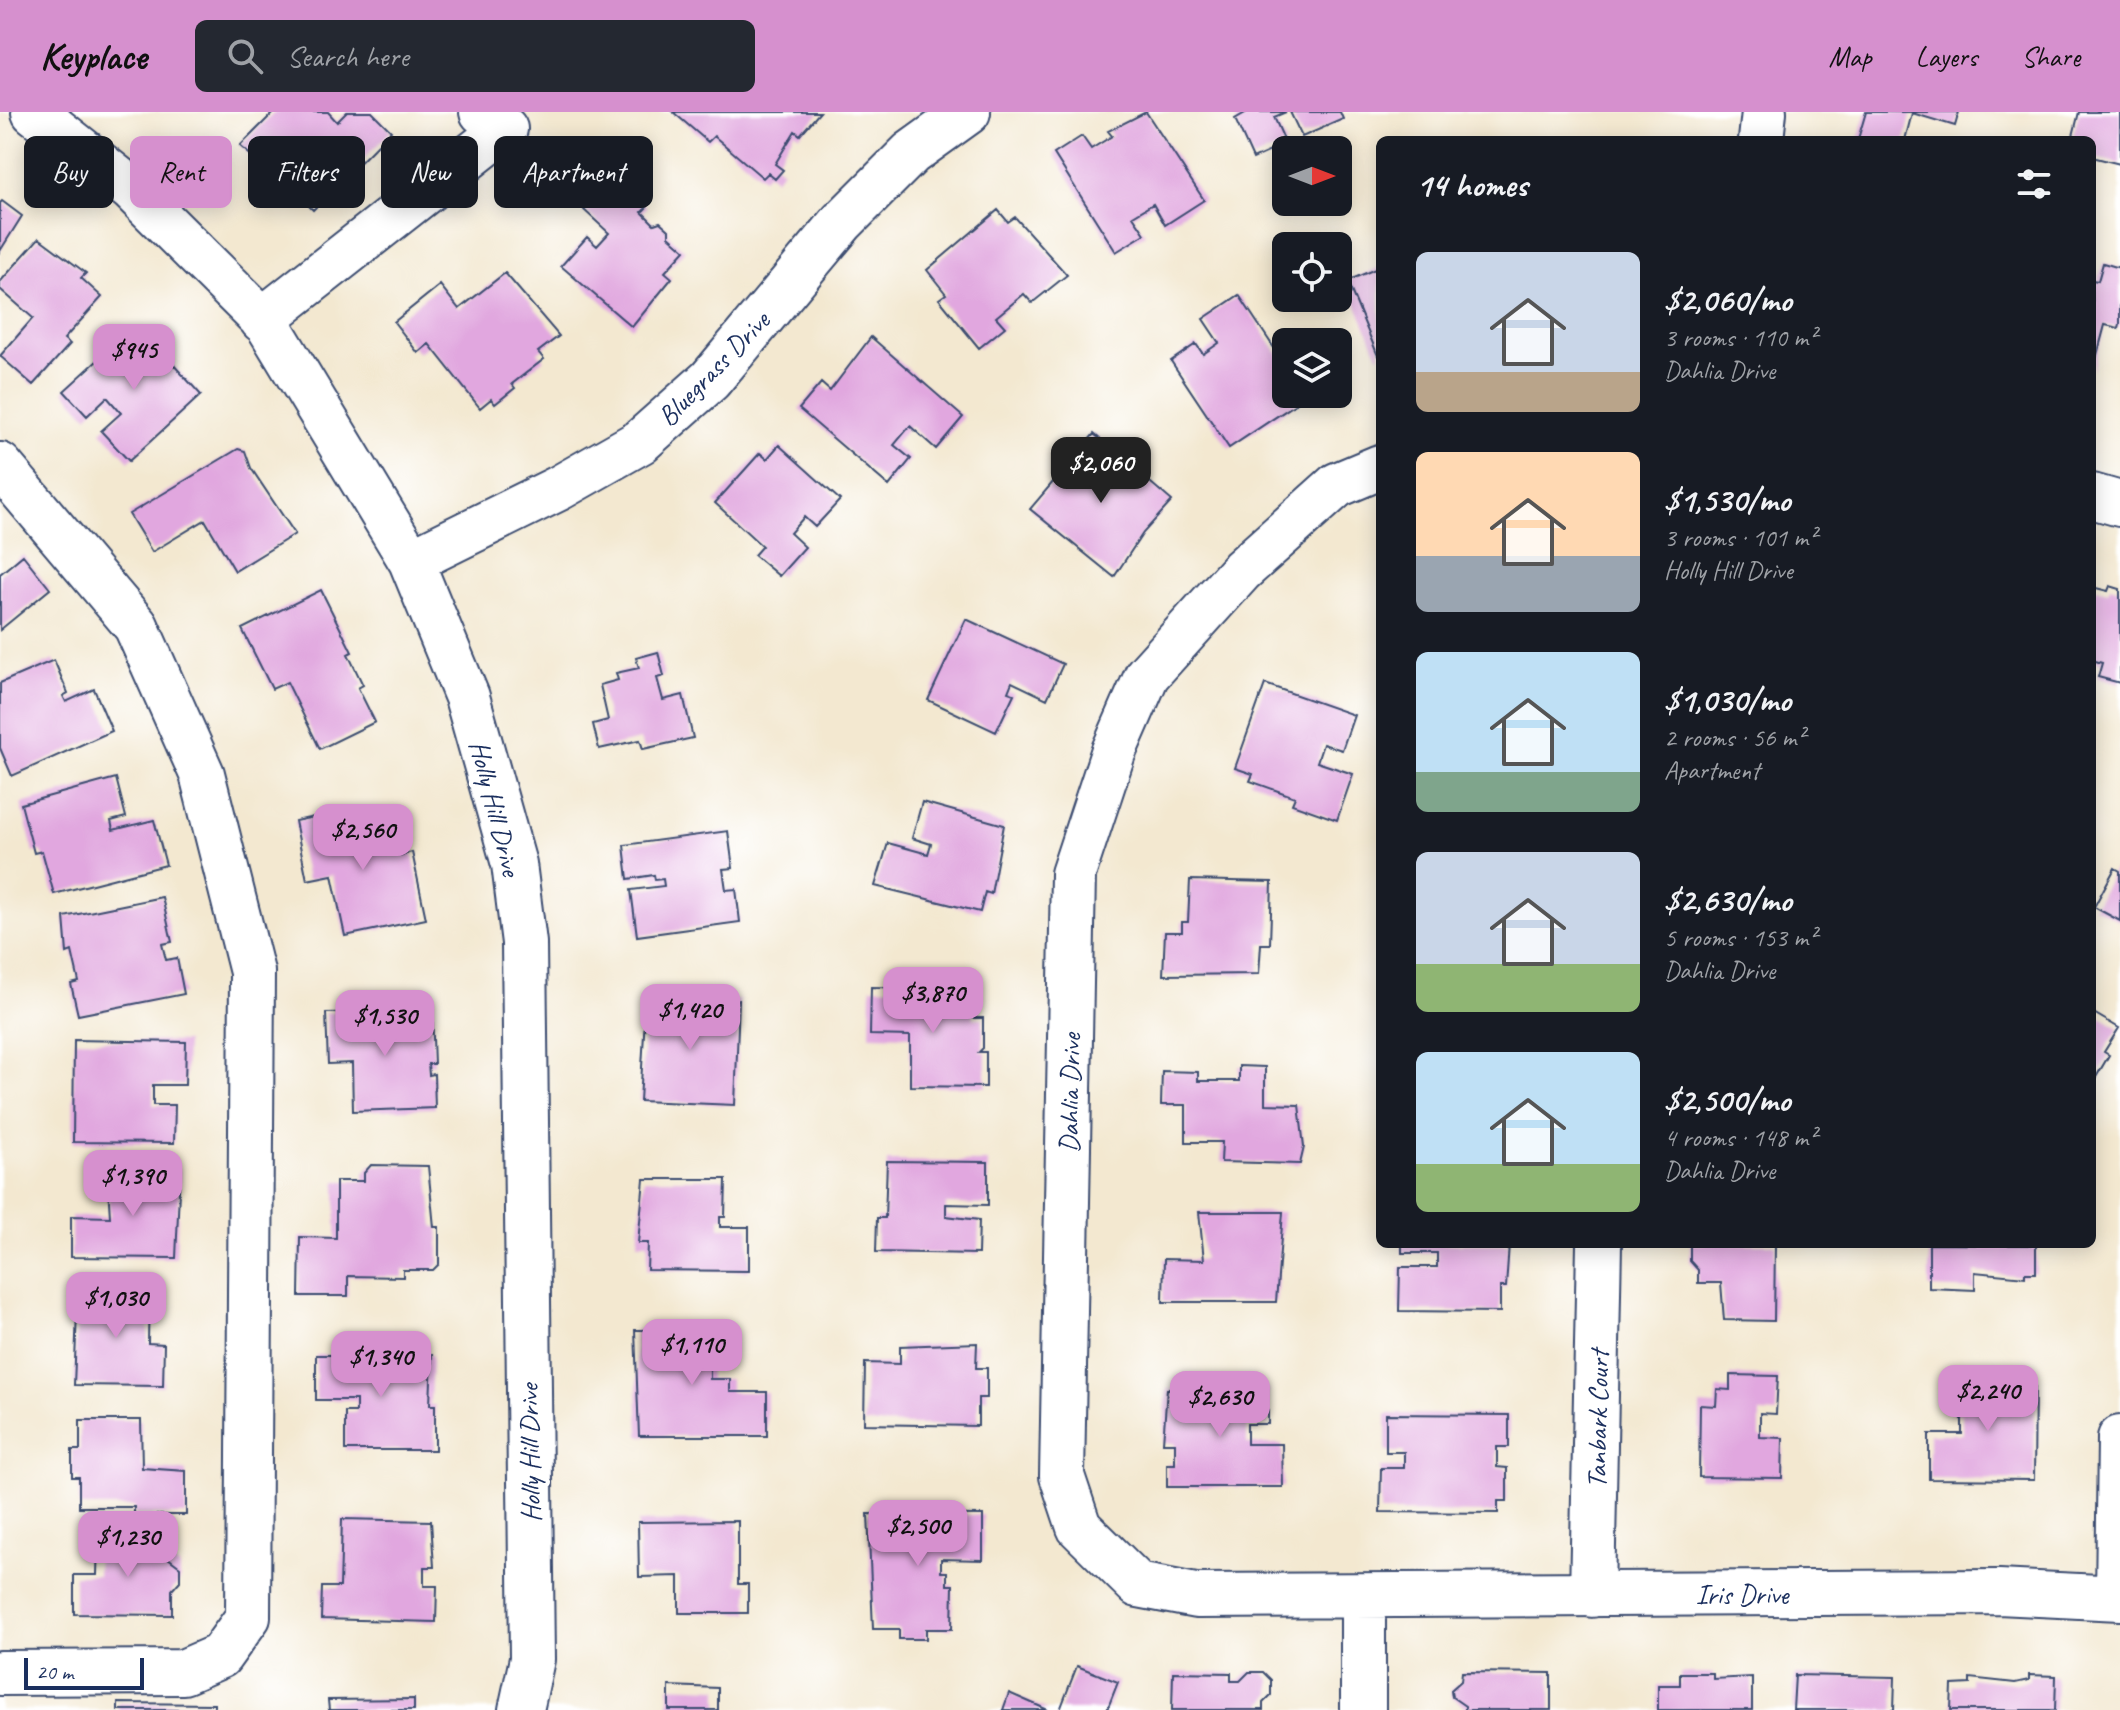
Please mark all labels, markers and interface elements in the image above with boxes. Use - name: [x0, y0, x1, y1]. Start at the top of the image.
- search box: [195, 20, 755, 92]
- text: Keyplace: [40, 33, 147, 80]
- icon: search: [223, 34, 267, 78]
- text: Search here: [287, 37, 409, 75]
- text: Map: [1829, 39, 1872, 74]
- text: Layers: [1916, 39, 1977, 74]
- text: Share: [2021, 39, 2080, 74]
- chip: Buy: [24, 136, 114, 208]
- chip: Rent: [130, 136, 232, 208]
- chip: Filters: [248, 136, 365, 208]
- chip: New: [381, 136, 478, 208]
- chip: Apartment: [494, 136, 653, 208]
- north arrow: [1272, 136, 1352, 216]
- map controls: [1272, 136, 1352, 408]
- icon: filters: [2012, 162, 2056, 206]
- text: 14 homes: [1416, 163, 1527, 206]
- button: locate: [1272, 232, 1352, 312]
- text: $2,060/mo: [1664, 278, 1792, 321]
- icon: home: [1480, 284, 1576, 380]
- street label: Bluegrass Drive: [650, 302, 778, 433]
- text: 3 rooms · 110 m²: [1664, 321, 1816, 354]
- pin: $945: [87, 324, 181, 392]
- button: layers: [1272, 328, 1352, 408]
- text: $945: [111, 333, 157, 366]
- text: Dahlia Drive: [1664, 354, 1775, 387]
- pin: $2,060: [1036, 437, 1166, 505]
- text: $2,060: [1069, 446, 1133, 479]
- text: $1,530/mo: [1664, 478, 1790, 521]
- icon: home: [1480, 484, 1576, 580]
- text: 3 rooms · 101 m²: [1664, 521, 1816, 554]
- text: Holly Hill Drive: [1664, 554, 1793, 587]
- text: $1,030/mo: [1664, 678, 1791, 721]
- icon: home: [1480, 684, 1576, 780]
- text: 2 rooms · 56 m²: [1664, 721, 1805, 754]
- street label: Holly Hill Drive: [462, 737, 530, 881]
- text: Apartment: [1664, 754, 1760, 787]
- pin: $2,560: [298, 804, 428, 872]
- text: $2,560: [331, 813, 395, 846]
- text: $2,630/mo: [1664, 878, 1792, 921]
- icon: home: [1480, 884, 1576, 980]
- text: 5 rooms · 153 m²: [1664, 921, 1816, 954]
- text: Dahlia Drive: [1664, 954, 1775, 987]
- pin: $3,870: [868, 967, 998, 1035]
- text: $3,870: [901, 976, 965, 1009]
- pin: $1,420: [625, 984, 755, 1052]
- pin: $1,530: [320, 990, 450, 1058]
- text: $1,420: [658, 993, 722, 1026]
- text: $1,530: [353, 999, 417, 1032]
- street label: Dahlia Drive: [1051, 1031, 1088, 1153]
- text: $2,500/mo: [1664, 1078, 1790, 1121]
- icon: home: [1480, 1084, 1576, 1180]
- text: 4 rooms · 148 m²: [1664, 1121, 1816, 1154]
- pin: $1,390: [68, 1150, 198, 1218]
- text: Dahlia Drive: [1664, 1154, 1775, 1187]
- text: $1,390: [101, 1159, 165, 1192]
- pin: $1,030: [51, 1272, 181, 1340]
- text: $1,030: [84, 1281, 148, 1314]
- pin: $1,110: [627, 1319, 757, 1387]
- text: $1,110: [660, 1328, 724, 1361]
- pin: $1,340: [316, 1331, 446, 1399]
- text: $1,340: [349, 1340, 413, 1373]
- street label: Tanbark Court: [1579, 1346, 1616, 1489]
- pin: $2,240: [1923, 1365, 2053, 1433]
- pin: $2,630: [1155, 1371, 1285, 1439]
- text: $2,240: [1956, 1374, 2020, 1407]
- text: $2,630: [1188, 1380, 1252, 1413]
- street label: Holly Hill Drive: [511, 1382, 548, 1523]
- pin: $2,500: [853, 1500, 983, 1568]
- text: $2,500: [886, 1509, 950, 1542]
- pin: $1,230: [63, 1511, 193, 1579]
- text: $1,230: [96, 1520, 160, 1553]
- street label: Iris Drive: [1696, 1577, 1790, 1612]
- scale bar: [24, 1654, 144, 1690]
- text: 20 m: [36, 1658, 73, 1686]

